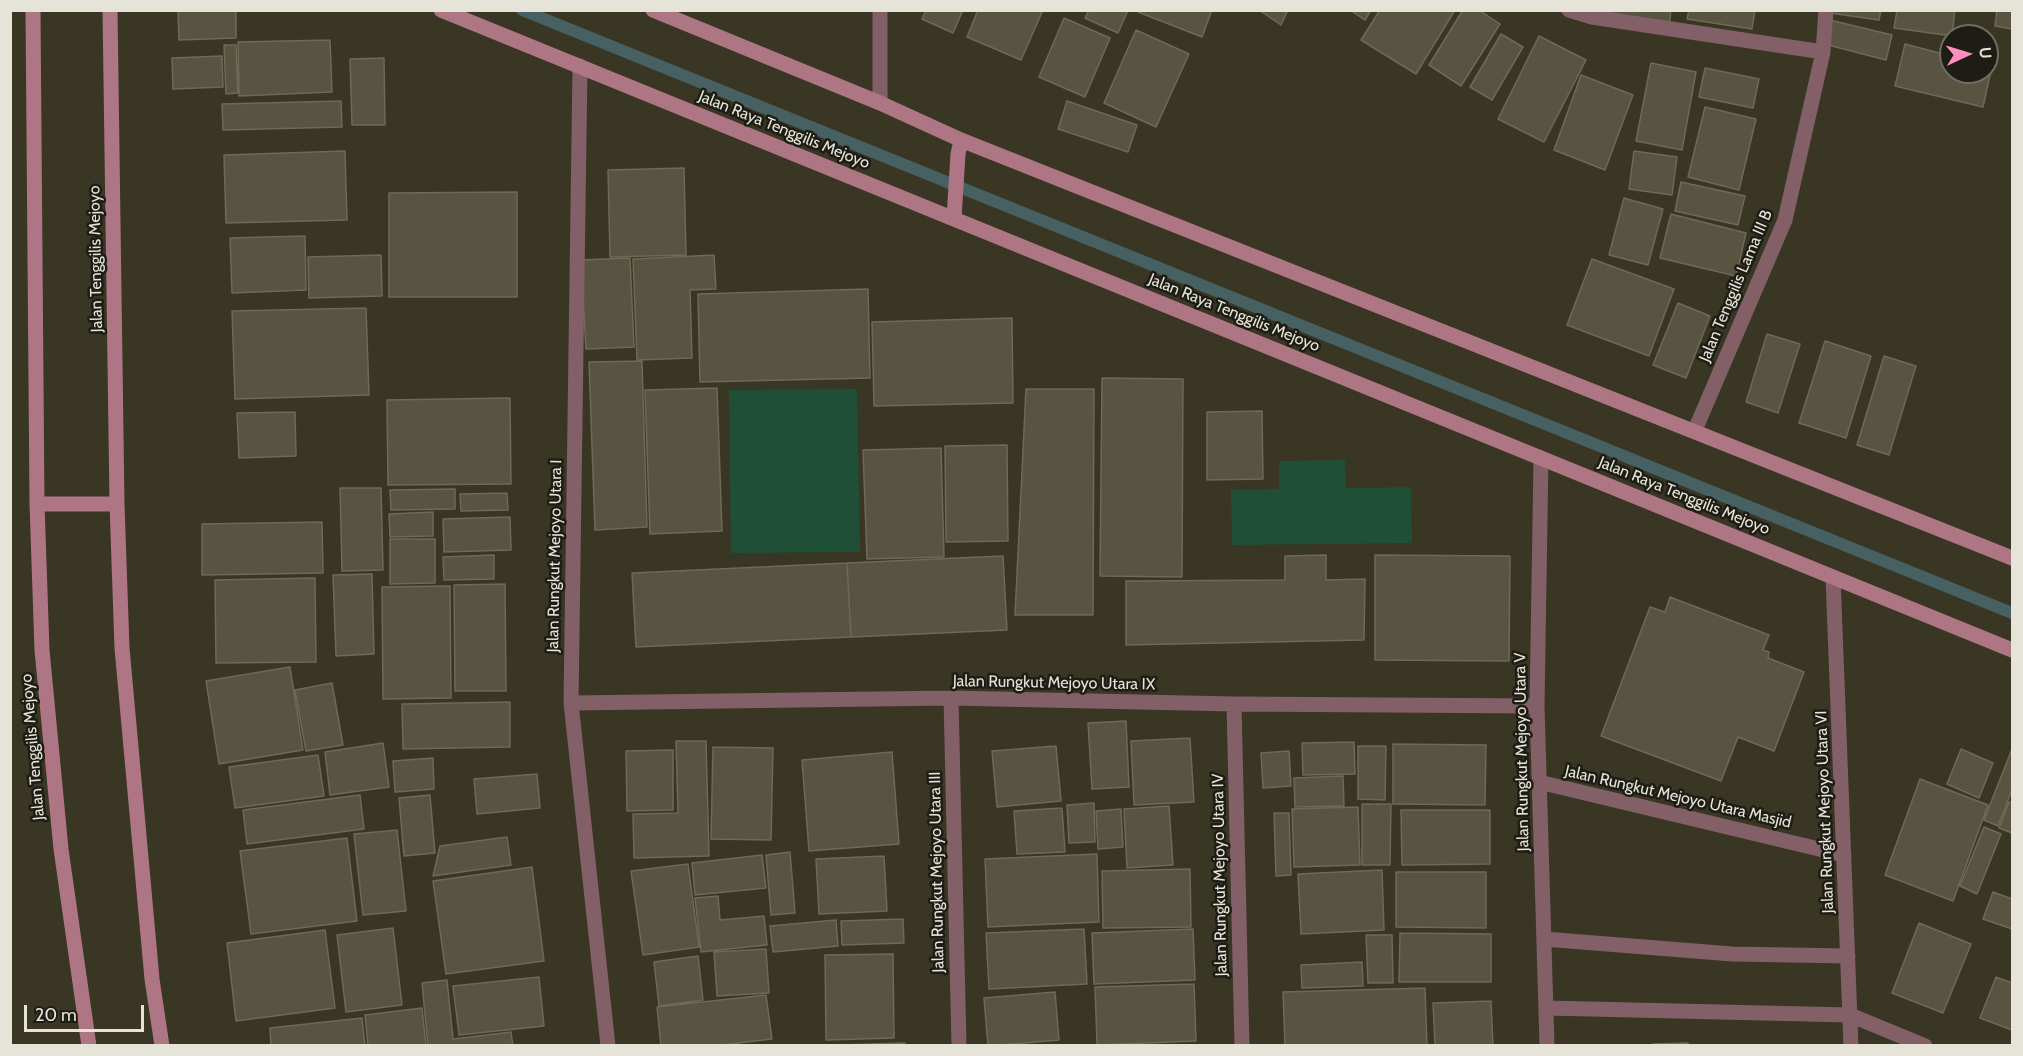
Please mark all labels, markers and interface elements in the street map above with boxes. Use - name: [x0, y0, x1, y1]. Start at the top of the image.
- north arrow: [1939, 24, 1999, 84]
- text: U: [1976, 46, 1995, 59]
- street label: Jalan Raya Tenggilis Mejoyo: [696, 87, 872, 173]
- street label: Jalan Tenggilis Mejoyo: [85, 185, 107, 333]
- street label: Jalan Tenggilis Lama III B: [1695, 207, 1777, 365]
- street label: Jalan Raya Tenggilis Mejoyo: [1146, 270, 1322, 356]
- street label: Jalan Raya Tenggilis Mejoyo: [1596, 453, 1772, 539]
- street label: Jalan Rungkut Mejoyo Utara I: [544, 459, 566, 653]
- street label: Jalan Rungkut Mejoyo Utara V: [1511, 652, 1533, 852]
- street label: Jalan Rungkut Mejoyo Utara IX: [953, 672, 1155, 694]
- street label: Jalan Tenggilis Mejoyo: [17, 673, 49, 821]
- street label: Jalan Rungkut Mejoyo Utara VI: [1812, 710, 1838, 914]
- street label: Jalan Rungkut Mejoyo Utara Masjid: [1563, 762, 1793, 832]
- street label: Jalan Rungkut Mejoyo Utara III: [926, 771, 948, 973]
- street label: Jalan Rungkut Mejoyo Utara IV: [1209, 773, 1231, 977]
- scale bar: [27, 993, 147, 1031]
- text: 20 m: [35, 1004, 77, 1026]

